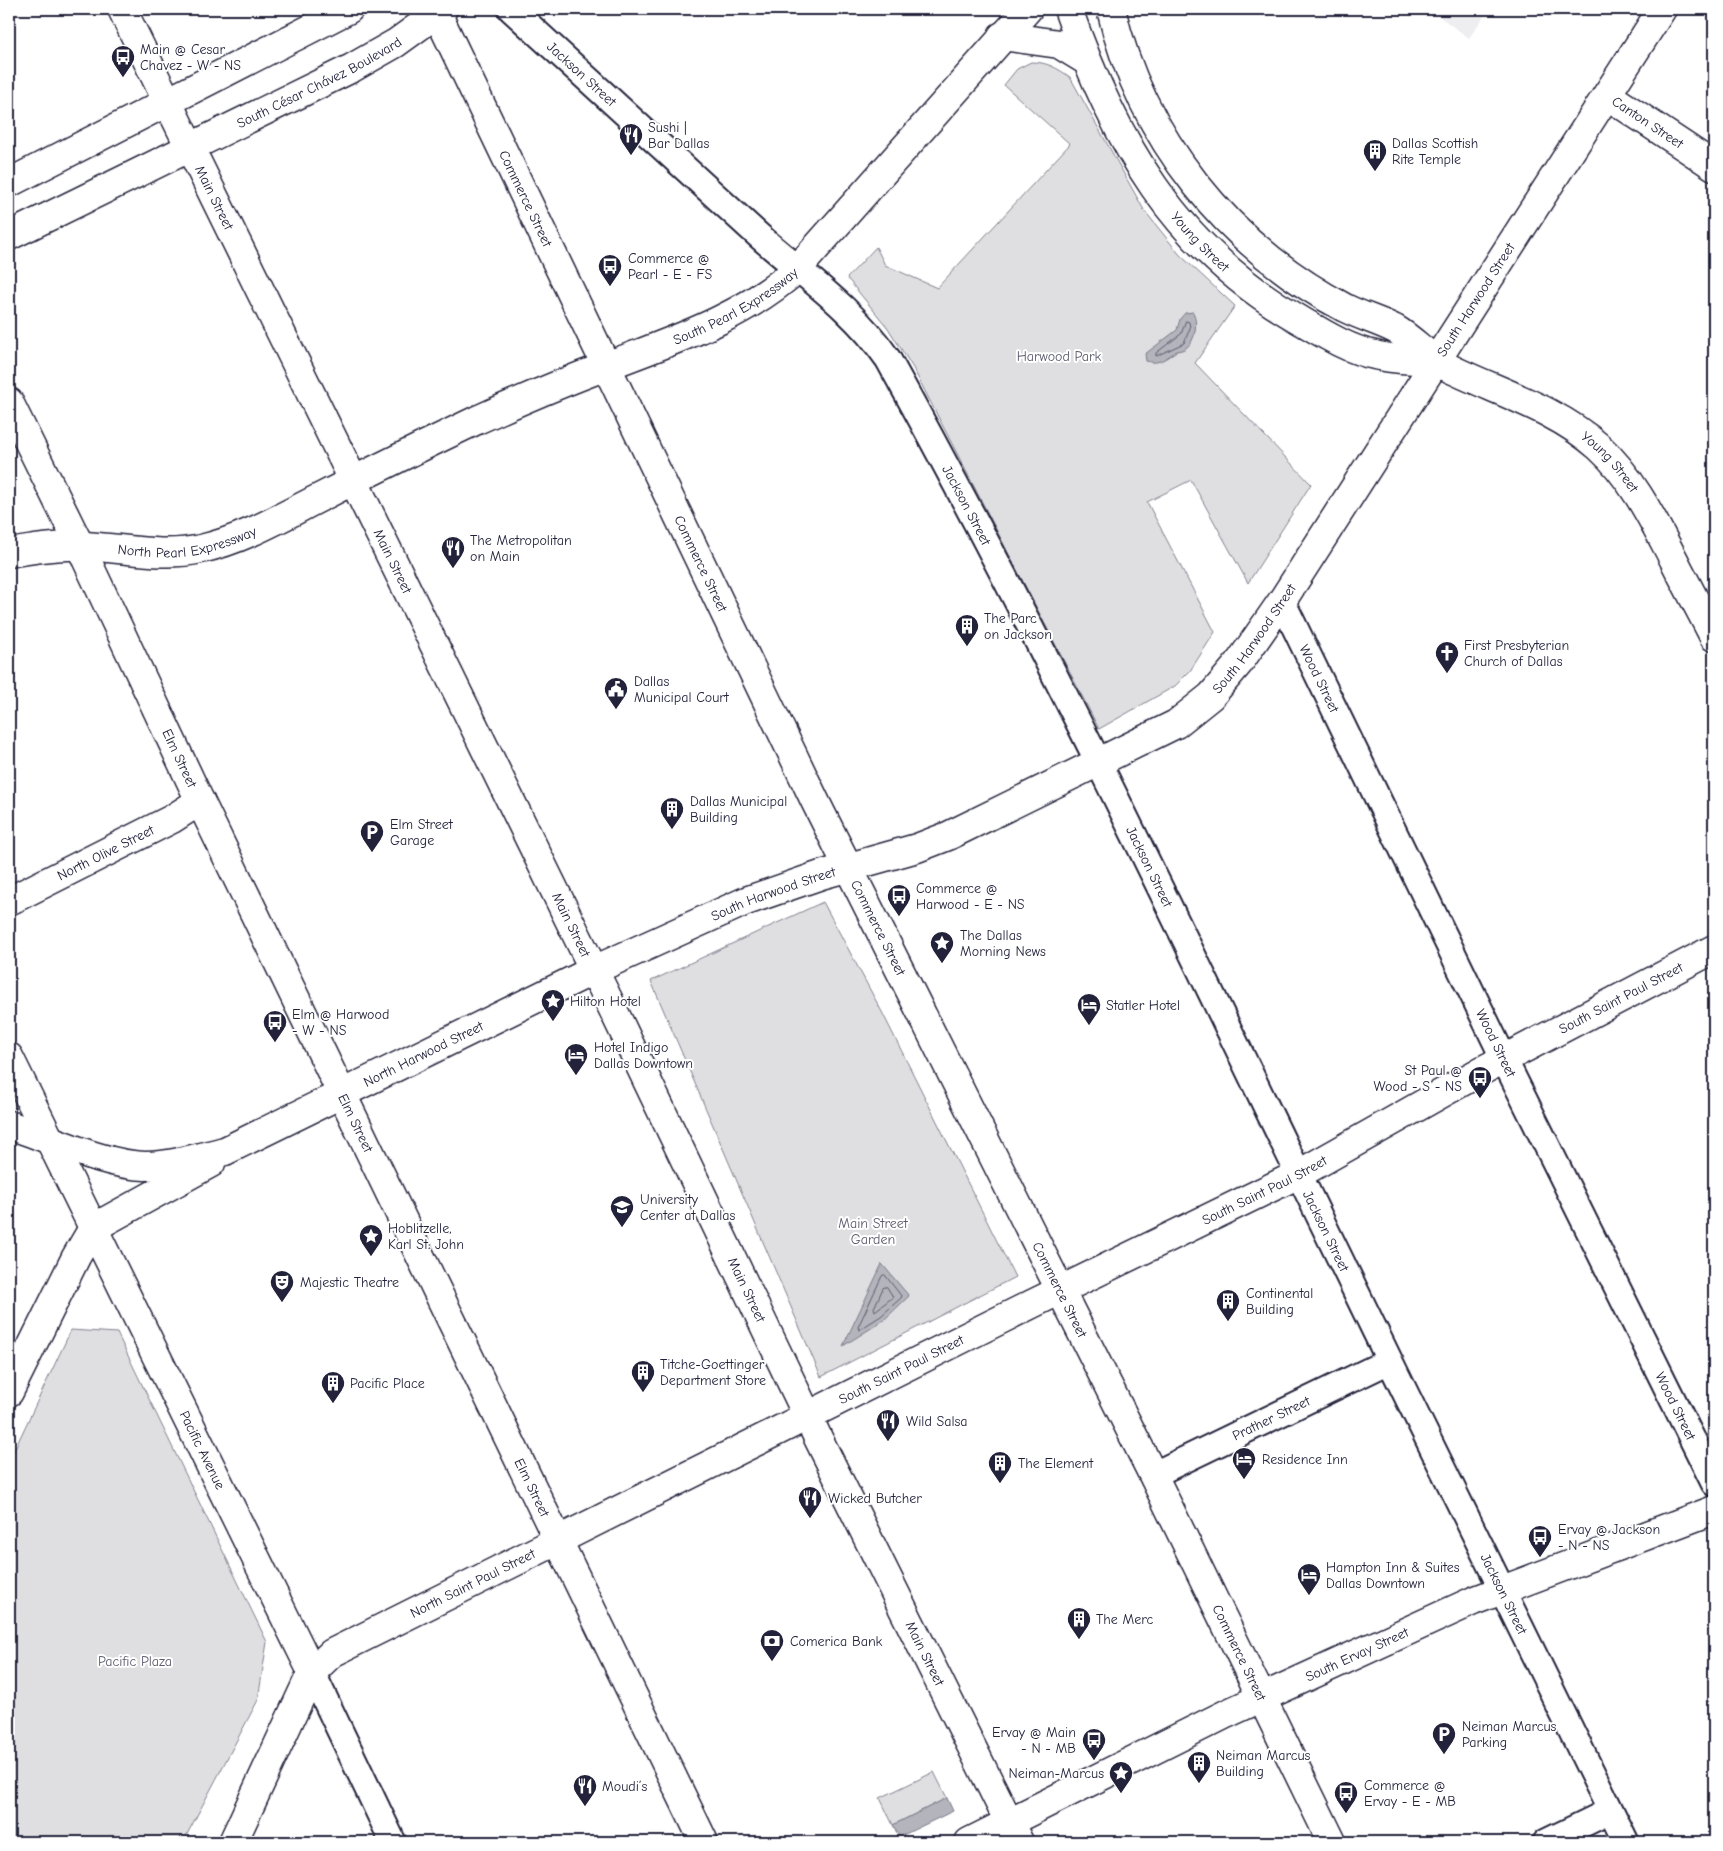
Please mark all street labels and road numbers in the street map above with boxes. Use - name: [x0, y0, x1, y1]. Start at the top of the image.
- street label: South César Chávez Boulevard: [234, 34, 405, 132]
- street label: Jackson Street: [543, 38, 620, 111]
- street label: Canton Street: [1609, 93, 1687, 153]
- street label: Commerce Street: [495, 148, 556, 250]
- street label: Main Street: [191, 163, 238, 234]
- street label: Young Street: [1167, 208, 1233, 276]
- street label: South Harwood Street: [1433, 239, 1519, 360]
- street label: South Pearl Expressway: [671, 264, 802, 349]
- street label: Young Street: [1578, 428, 1643, 496]
- street label: Jackson Street: [938, 462, 995, 549]
- street label: Commerce Street: [670, 513, 731, 616]
- street label: North Pearl Expressway: [117, 522, 260, 562]
- street label: Main Street: [370, 526, 416, 597]
- street label: South Harwood Street: [1209, 580, 1300, 697]
- street label: Wood Street: [1295, 642, 1343, 716]
- street label: Elm Street: [158, 726, 201, 791]
- street label: North Olive Street: [55, 821, 158, 884]
- street label: Jackson Street: [1122, 823, 1177, 911]
- street label: South Harwood Street: [708, 863, 838, 925]
- street label: Commerce Street: [847, 877, 910, 979]
- street label: Main Street: [548, 890, 594, 961]
- street label: South Saint Paul Street: [1556, 958, 1687, 1038]
- street label: Wood Street: [1472, 1006, 1520, 1081]
- street label: North Harwood Street: [361, 1017, 487, 1091]
- street label: Elm Street: [334, 1091, 377, 1156]
- street label: South Saint Paul Street: [1199, 1151, 1331, 1229]
- street label: Jackson Street: [1299, 1188, 1353, 1275]
- street label: Commerce Street: [1028, 1239, 1091, 1341]
- street label: Main Street: [724, 1255, 770, 1326]
- street label: South Saint Paul Street: [836, 1331, 968, 1408]
- street label: Wood Street: [1651, 1369, 1700, 1444]
- street label: Prather Street: [1230, 1392, 1314, 1444]
- street label: Pacific Avenue: [176, 1408, 229, 1492]
- street label: Elm Street: [511, 1456, 554, 1521]
- street label: North Saint Paul Street: [407, 1545, 539, 1622]
- street label: Jackson Street: [1477, 1551, 1531, 1638]
- street label: Commerce Street: [1209, 1602, 1270, 1705]
- street label: Main Street: [902, 1619, 948, 1689]
- street label: South Ervay Street: [1303, 1623, 1412, 1685]

